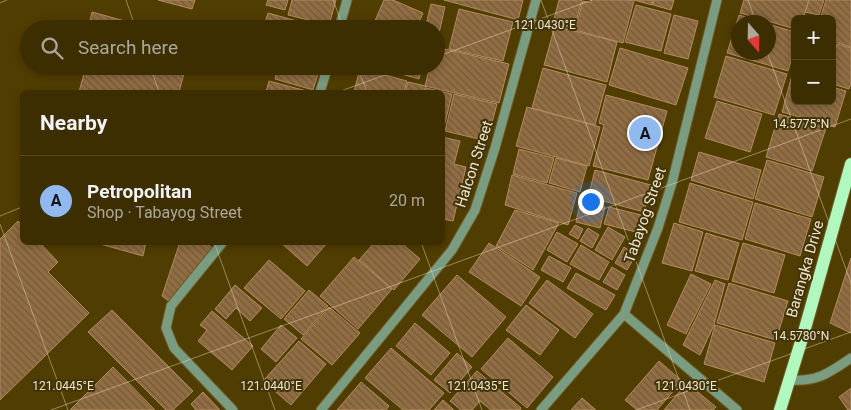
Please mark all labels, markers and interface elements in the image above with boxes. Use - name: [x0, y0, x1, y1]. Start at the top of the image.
- north arrow: [731, 15, 776, 60]
- map controls: [791, 15, 836, 105]
- button: +: [791, 15, 836, 60]
- text: 121.0430°E: [514, 18, 576, 32]
- search box: [20, 20, 445, 75]
- icon: search: [38, 34, 66, 62]
- text: Search here: [78, 36, 178, 59]
- button: −: [791, 60, 836, 105]
- text: Nearby: [40, 111, 107, 135]
- pin: A: [629, 114, 661, 152]
- text: 14.5775°N: [773, 117, 829, 131]
- street label: Halcon Street: [451, 118, 497, 210]
- street label: Tabayog Street: [620, 165, 670, 265]
- text: Petropolitan: [87, 180, 192, 203]
- your location: [578, 189, 604, 215]
- text: A: [51, 191, 61, 210]
- text: 20 m: [389, 191, 425, 210]
- text: Shop · Tabayog Street: [87, 203, 242, 222]
- street label: Barangka Drive: [783, 218, 827, 320]
- text: 14.5780°N: [773, 329, 829, 343]
- text: 121.0445°E: [32, 379, 94, 393]
- text: 121.0440°E: [240, 379, 302, 393]
- text: 121.0435°E: [447, 379, 509, 393]
- text: 121.0430°E: [655, 379, 717, 393]

